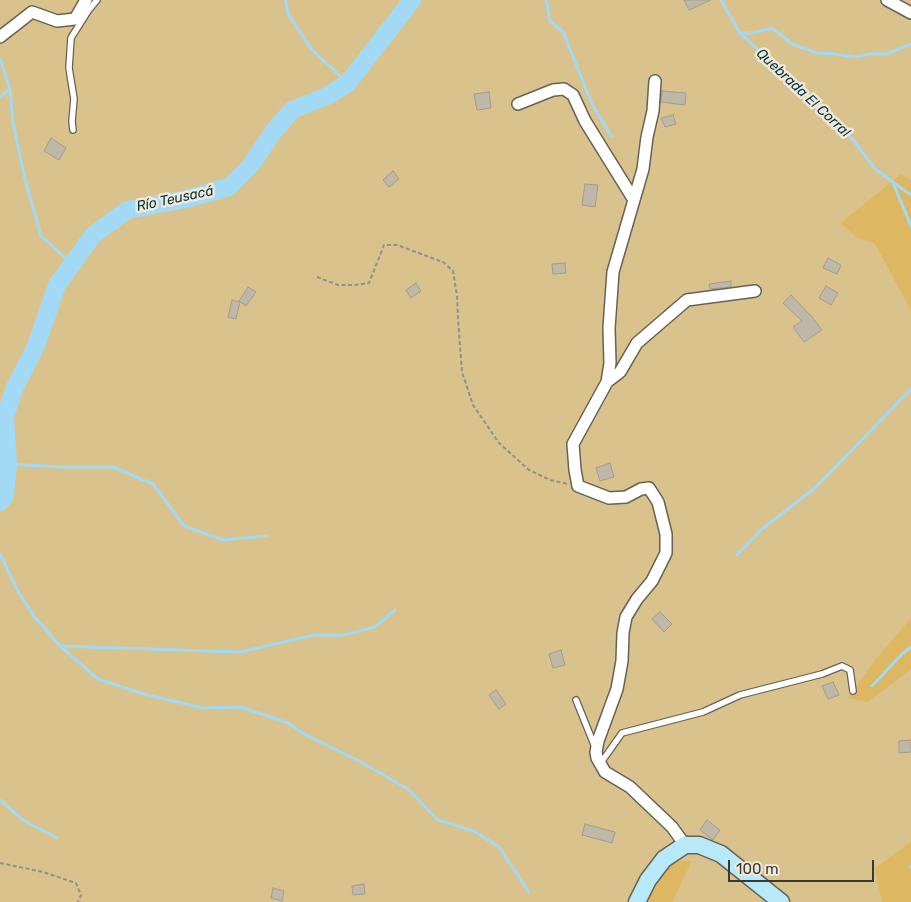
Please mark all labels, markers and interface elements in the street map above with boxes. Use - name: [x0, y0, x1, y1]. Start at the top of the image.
- water label: Quebrada El Corral: [752, 45, 854, 141]
- water label: Río Teusacá: [135, 183, 215, 215]
- scale bar: [731, 850, 877, 882]
- text: 100 m: [736, 860, 778, 878]

